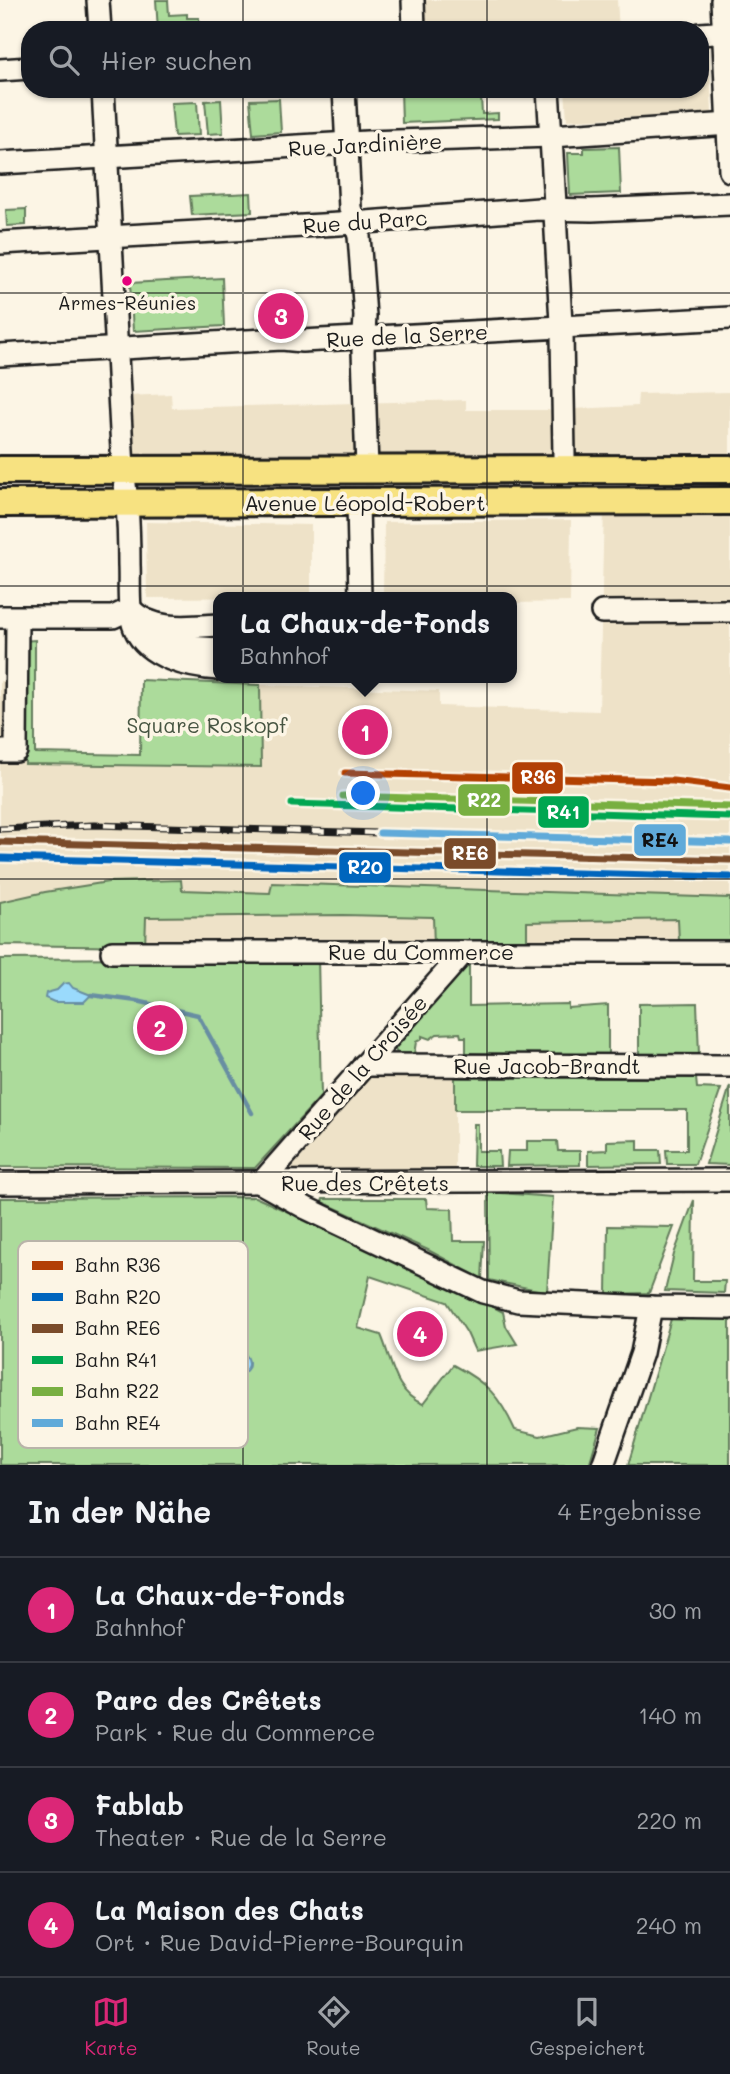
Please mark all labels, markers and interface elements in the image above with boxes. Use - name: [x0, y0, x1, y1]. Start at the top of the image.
- search box: [21, 21, 709, 98]
- icon: search: [45, 41, 83, 79]
- text: Hier suchen: [101, 43, 252, 77]
- street label: Rue Jardinière: [287, 126, 443, 162]
- street label: Rue du Parc: [302, 203, 428, 239]
- marker: Armes-Réunies: [120, 274, 134, 288]
- place label: Armes-Réunies: [58, 290, 196, 315]
- pin: 3: [258, 290, 304, 342]
- street label: Rue de la Serre: [326, 317, 488, 353]
- street label: Avenue Léopold-Robert: [245, 489, 485, 516]
- popup: [213, 592, 517, 683]
- text: La Chaux-de-Fonds: [240, 606, 490, 640]
- text: Bahnhof: [240, 640, 330, 670]
- pin: 1: [342, 706, 388, 758]
- park label: Square Roskopf: [127, 711, 288, 738]
- line badge: R36: [511, 761, 564, 795]
- text: R36: [520, 764, 556, 789]
- your location: [346, 776, 380, 810]
- line badge: R22: [457, 783, 511, 817]
- text: R22: [467, 787, 501, 812]
- line badge: R41: [537, 795, 590, 829]
- text: R41: [546, 799, 580, 824]
- line badge: RE4: [633, 823, 687, 857]
- text: RE4: [641, 827, 679, 852]
- line badge: RE6: [443, 837, 497, 870]
- text: RE6: [452, 840, 488, 865]
- line badge: R20: [338, 851, 392, 884]
- text: R20: [347, 854, 383, 879]
- street label: Rue du Commerce: [328, 938, 514, 965]
- street label: Rue de la Croisée: [292, 989, 432, 1145]
- pin: 2: [137, 1002, 183, 1054]
- street label: Rue Jacob-Brandt: [453, 1052, 641, 1079]
- street label: Rue des Crêtets: [281, 1169, 449, 1196]
- legend: [18, 1241, 248, 1448]
- text: Bahn R36: [75, 1252, 161, 1277]
- text: Bahn R20: [75, 1284, 161, 1309]
- pin: 4: [397, 1308, 443, 1360]
- text: Bahn RE6: [75, 1315, 161, 1340]
- text: Bahn R41: [75, 1347, 158, 1372]
- text: Bahn R22: [75, 1378, 159, 1403]
- text: Bahn RE4: [75, 1410, 160, 1435]
- text: In der Nähe: [28, 1491, 211, 1531]
- text: 4 Ergebnisse: [558, 1496, 702, 1526]
- text: La Chaux-de-Fonds: [95, 1578, 345, 1612]
- text: 1: [46, 1595, 56, 1625]
- text: 30 m: [649, 1595, 702, 1625]
- text: Bahnhof: [95, 1612, 185, 1642]
- text: Parc des Crêtets: [95, 1683, 322, 1717]
- text: 2: [45, 1700, 57, 1730]
- text: 140 m: [638, 1700, 702, 1730]
- text: Park · Rue du Commerce: [95, 1717, 376, 1747]
- text: Fablab: [95, 1788, 184, 1822]
- text: 3: [44, 1805, 58, 1835]
- text: 220 m: [636, 1805, 702, 1835]
- text: Theater · Rue de la Serre: [95, 1822, 387, 1852]
- text: La Maison des Chats: [95, 1893, 364, 1927]
- text: 4: [44, 1910, 58, 1940]
- text: 240 m: [636, 1910, 702, 1940]
- text: Ort · Rue David-Pierre-Bourquin: [95, 1927, 464, 1957]
- tab: Karte: [85, 1993, 138, 2060]
- tab: Route: [307, 1993, 361, 2060]
- tab: Gespeichert: [530, 1993, 645, 2060]

